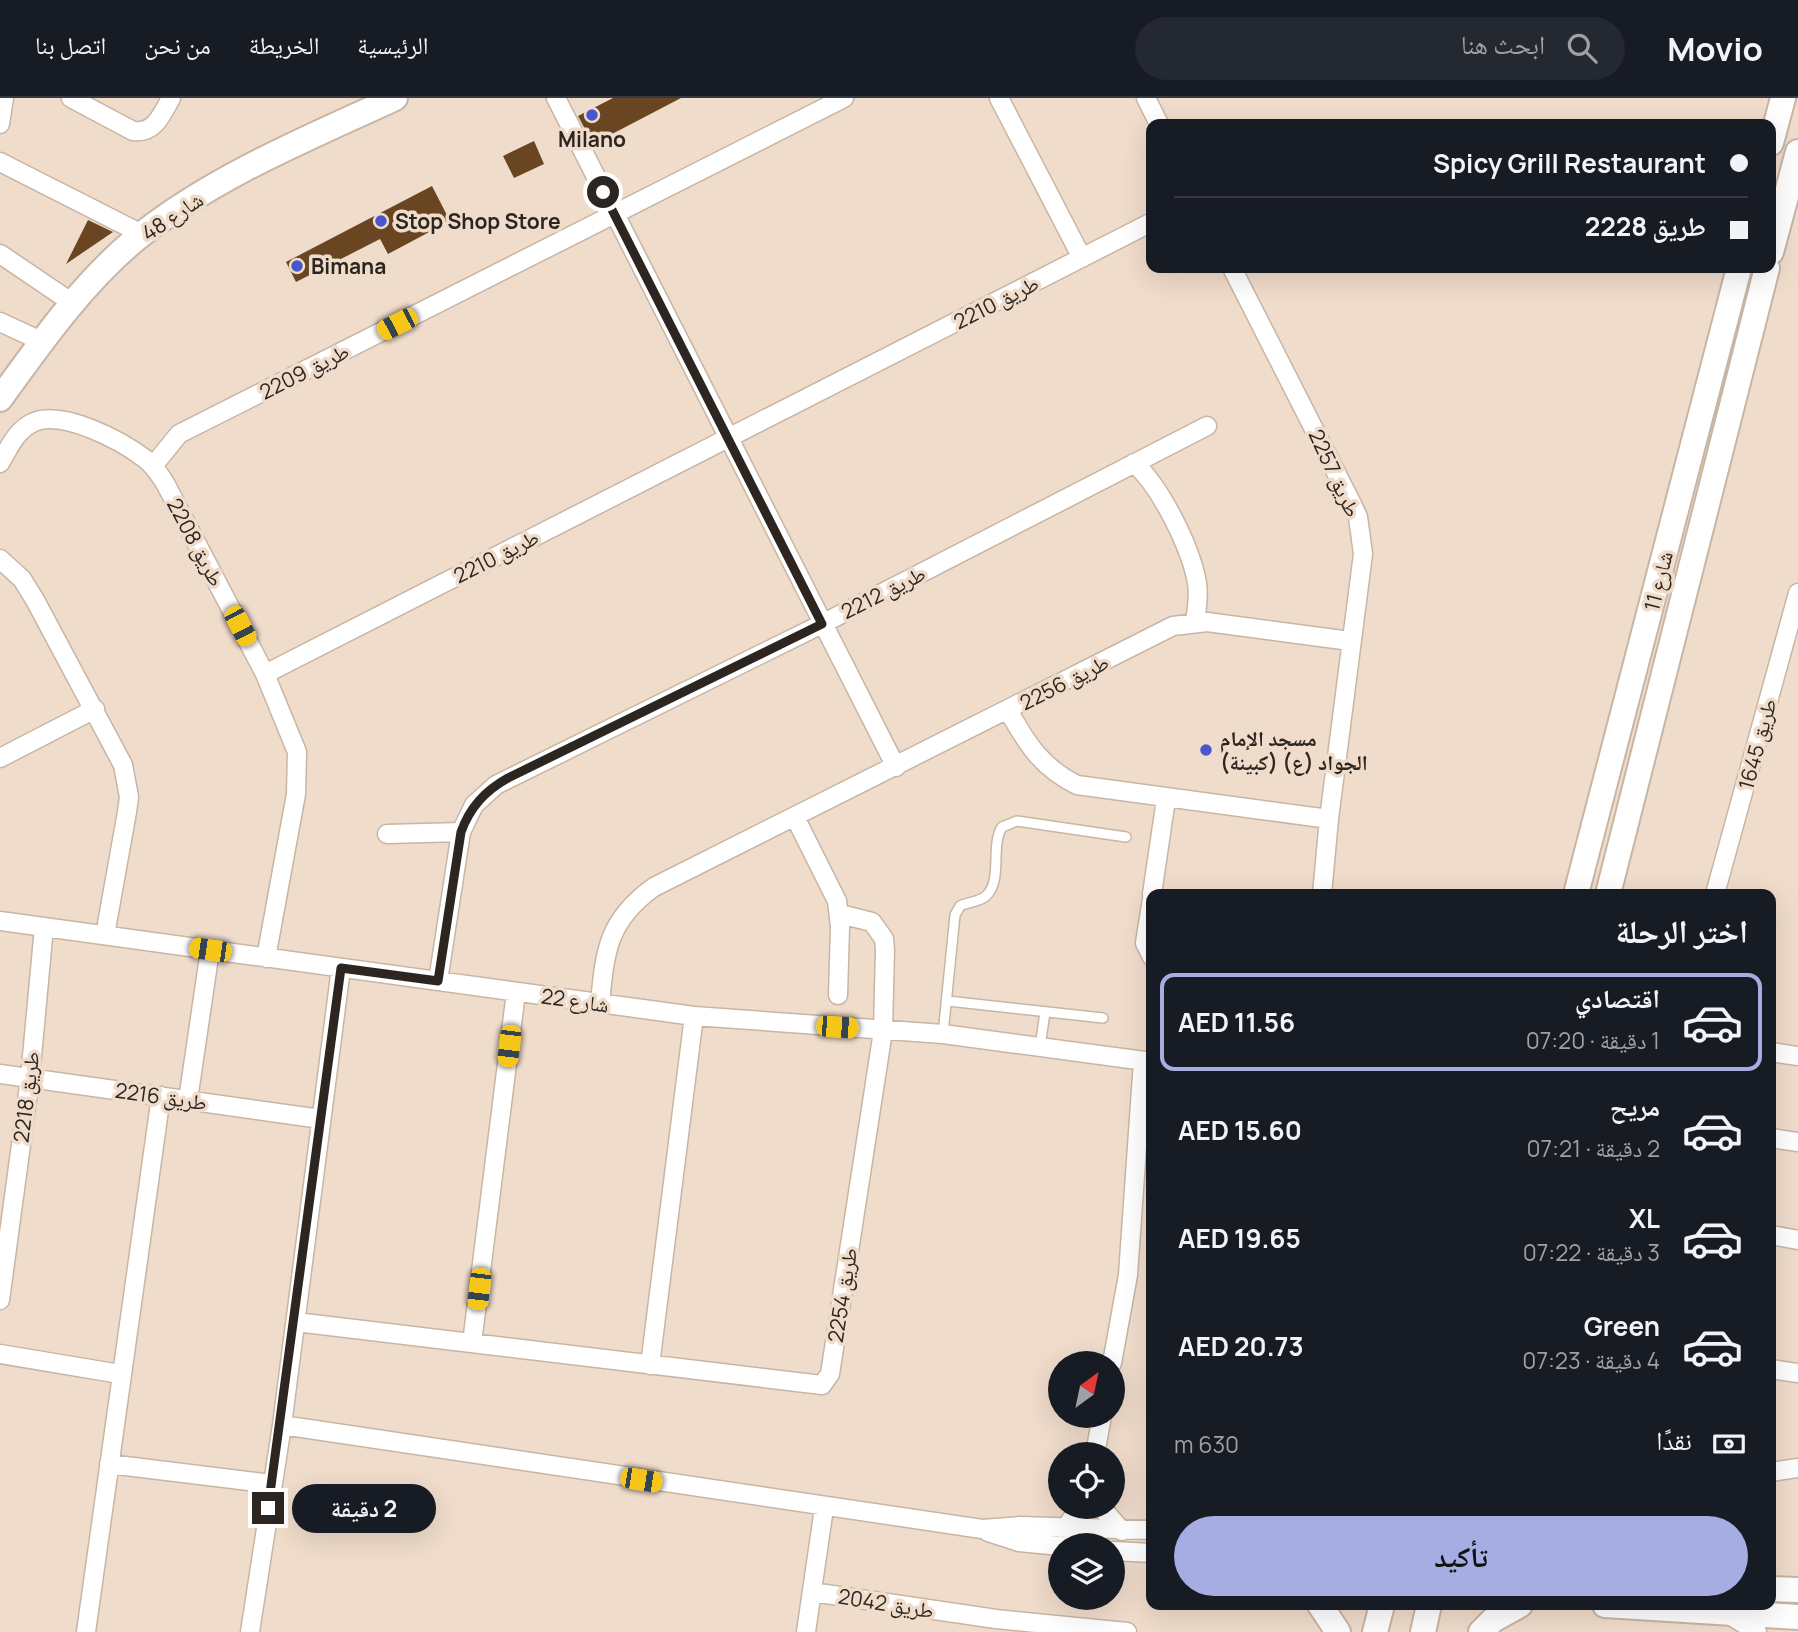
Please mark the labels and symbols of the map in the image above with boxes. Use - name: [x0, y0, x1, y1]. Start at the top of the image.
- marker: Milano: [584, 107, 600, 123]
- place label: Milano: [558, 125, 626, 153]
- route start: [587, 176, 619, 208]
- street label: شارع 48: [136, 185, 208, 247]
- place label: Stop Shop Store: [395, 207, 561, 235]
- marker: Stop Shop Store: [373, 213, 389, 229]
- place label: Bimana: [311, 252, 386, 280]
- marker: Bimana: [289, 258, 305, 274]
- street label: طريق 2210: [949, 269, 1043, 335]
- car: [374, 305, 421, 343]
- street label: طريق 2209: [254, 337, 354, 405]
- street label: طريق 2257: [1302, 425, 1368, 521]
- street label: طريق 2208: [161, 493, 231, 591]
- street label: طريق 2210: [449, 523, 543, 589]
- street label: شارع 11: [1637, 548, 1679, 614]
- street label: طريق 2212: [836, 559, 930, 625]
- car: [221, 603, 260, 649]
- street label: طريق 2256: [1015, 648, 1113, 716]
- street label: طريق 1645: [1731, 695, 1783, 793]
- place label: مسجد الإمام الجواد (ع) (كبينة): [1220, 724, 1368, 776]
- marker: مسجد الإمام الجواد (ع) (كبينة): [1198, 742, 1214, 758]
- car: [188, 937, 233, 963]
- street label: شارع 22: [539, 981, 611, 1019]
- car: [816, 1015, 859, 1039]
- car: [497, 1024, 522, 1068]
- street label: طريق 2218: [7, 1050, 45, 1144]
- street label: طريق 2216: [113, 1076, 209, 1116]
- street label: طريق 2254: [821, 1246, 863, 1344]
- car: [467, 1267, 492, 1311]
- north arrow: [1048, 1351, 1125, 1428]
- car: [619, 1466, 664, 1494]
- callout: 2 دقيقة: [292, 1484, 436, 1532]
- route end: [252, 1492, 284, 1524]
- street label: طريق 2042: [836, 1582, 936, 1624]

